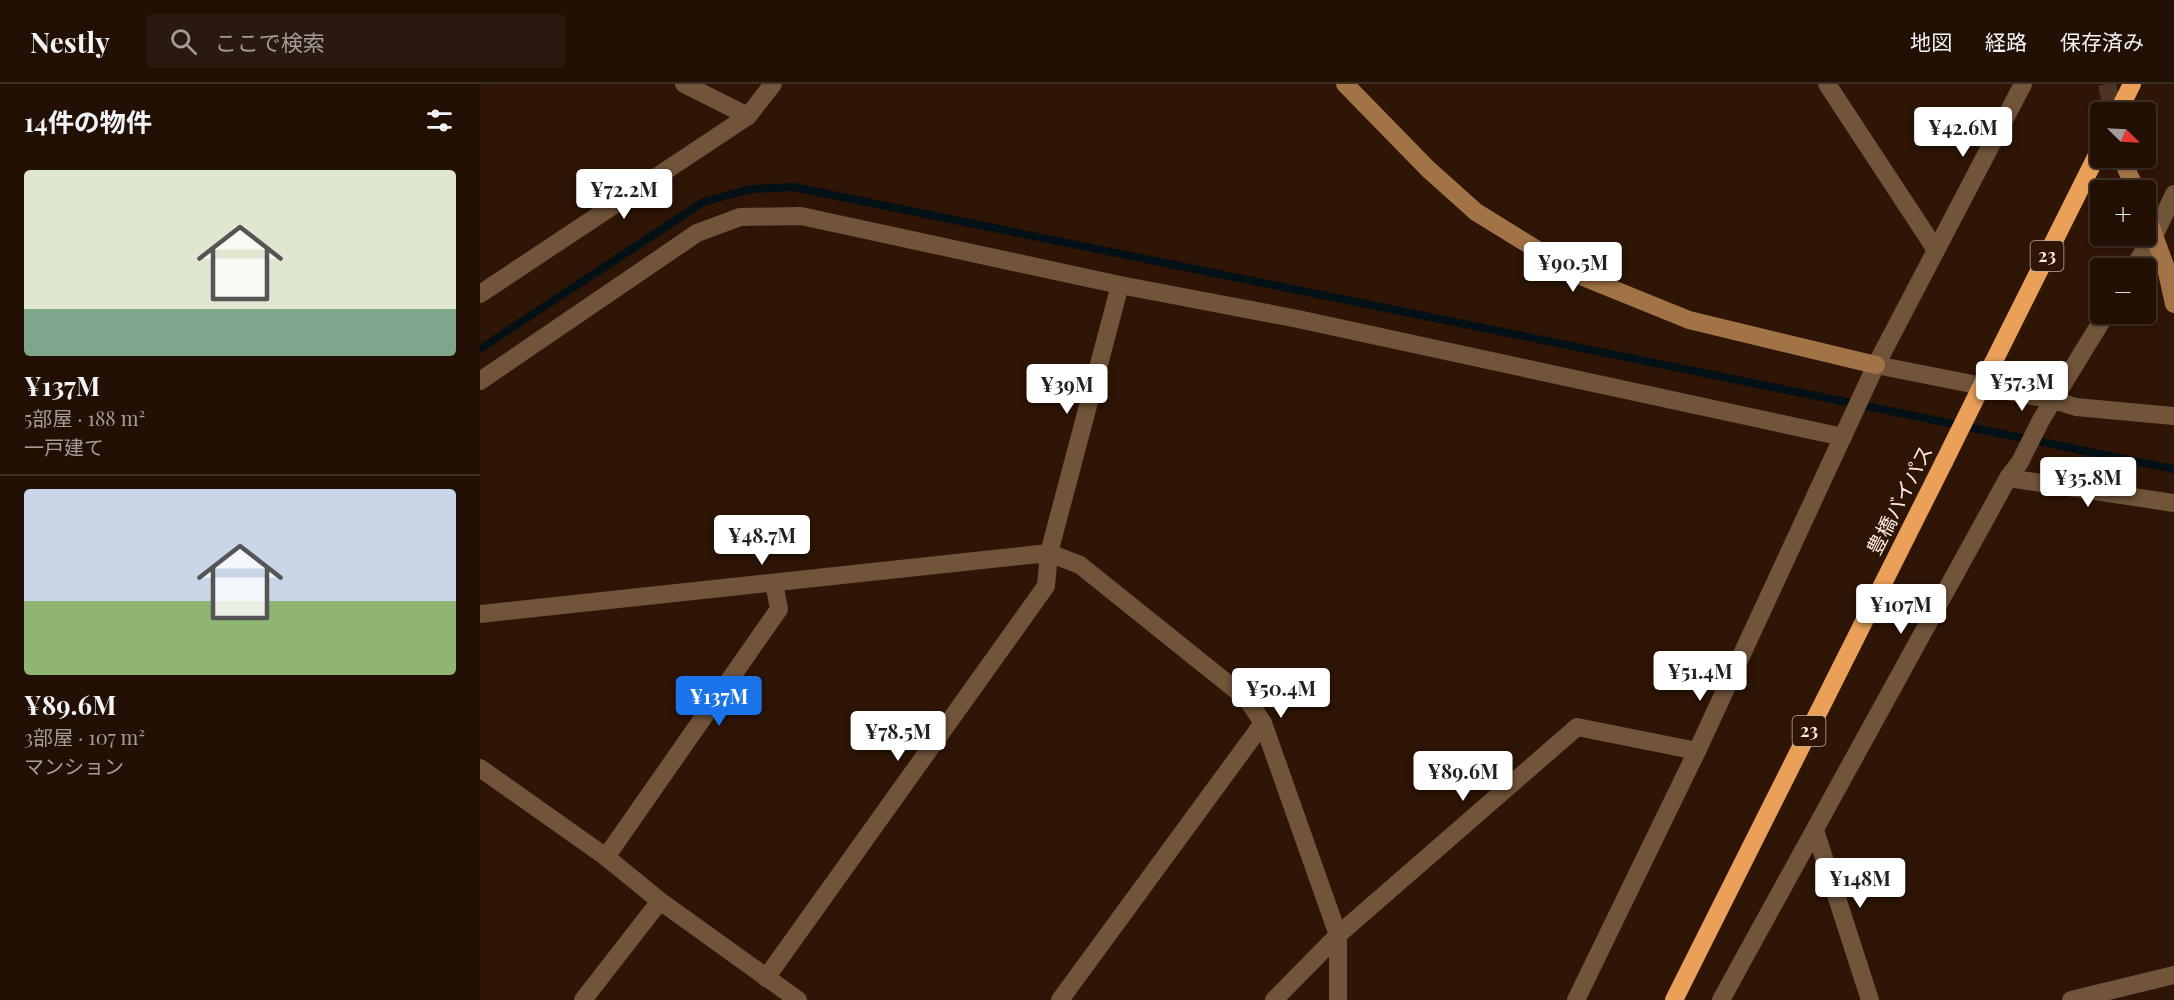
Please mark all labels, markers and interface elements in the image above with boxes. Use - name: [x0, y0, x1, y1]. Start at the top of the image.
- search box: [146, 14, 566, 68]
- text: Nestly: [30, 23, 110, 60]
- icon: search: [167, 25, 200, 58]
- text: ここで検索: [215, 27, 325, 57]
- text: 地図: [1910, 27, 1952, 55]
- text: 経路: [1985, 27, 2027, 55]
- text: 保存済み: [2060, 27, 2144, 55]
- north arrow: [2090, 102, 2156, 168]
- map controls: [2090, 102, 2156, 324]
- text: 14件の物件: [24, 104, 152, 139]
- icon: filters: [423, 104, 456, 137]
- pin: ¥42.6M: [1914, 107, 2012, 158]
- text: ¥42.6M: [1928, 113, 1998, 140]
- pin: ¥72.2M: [575, 169, 673, 220]
- text: ¥72.2M: [590, 175, 658, 202]
- button: +: [2090, 180, 2156, 246]
- icon: home: [186, 209, 294, 317]
- road number: 23: [2030, 241, 2064, 271]
- pin: ¥90.5M: [1524, 242, 1622, 293]
- text: ¥90.5M: [1538, 248, 1608, 275]
- button: −: [2090, 258, 2156, 324]
- pin: ¥57.3M: [1973, 361, 2071, 412]
- pin: ¥39M: [1031, 364, 1103, 415]
- text: ¥57.3M: [1990, 367, 2054, 394]
- text: ¥137M: [24, 368, 100, 403]
- text: ¥39M: [1041, 370, 1093, 397]
- text: 5部屋 · 188 m²: [24, 404, 145, 431]
- text: 一戸建て: [24, 433, 104, 460]
- street label: 豊橋バイパス: [1859, 440, 1938, 559]
- pin: ¥35.8M: [2039, 457, 2137, 508]
- text: ¥35.8M: [2054, 463, 2122, 490]
- pin: ¥48.7M: [713, 515, 811, 566]
- text: ¥48.7M: [728, 521, 796, 548]
- icon: home: [186, 528, 294, 636]
- pin: ¥107M: [1859, 584, 1943, 635]
- text: ¥107M: [1870, 590, 1932, 617]
- pin: ¥51.4M: [1651, 651, 1749, 702]
- text: ¥51.4M: [1668, 657, 1732, 684]
- pin: ¥50.4M: [1232, 668, 1330, 719]
- text: ¥50.4M: [1246, 674, 1316, 701]
- pin: ¥137M: [677, 676, 761, 727]
- text: ¥137M: [690, 682, 748, 709]
- text: ¥89.6M: [24, 687, 116, 722]
- pin: ¥78.5M: [849, 711, 947, 762]
- road number: 23: [1792, 716, 1826, 746]
- text: ¥78.5M: [865, 717, 931, 744]
- text: 3部屋 · 107 m²: [24, 723, 145, 750]
- pin: ¥89.6M: [1414, 751, 1512, 802]
- text: マンション: [24, 752, 124, 779]
- text: ¥89.6M: [1428, 757, 1499, 784]
- pin: ¥148M: [1818, 858, 1902, 909]
- text: ¥148M: [1829, 864, 1891, 891]

